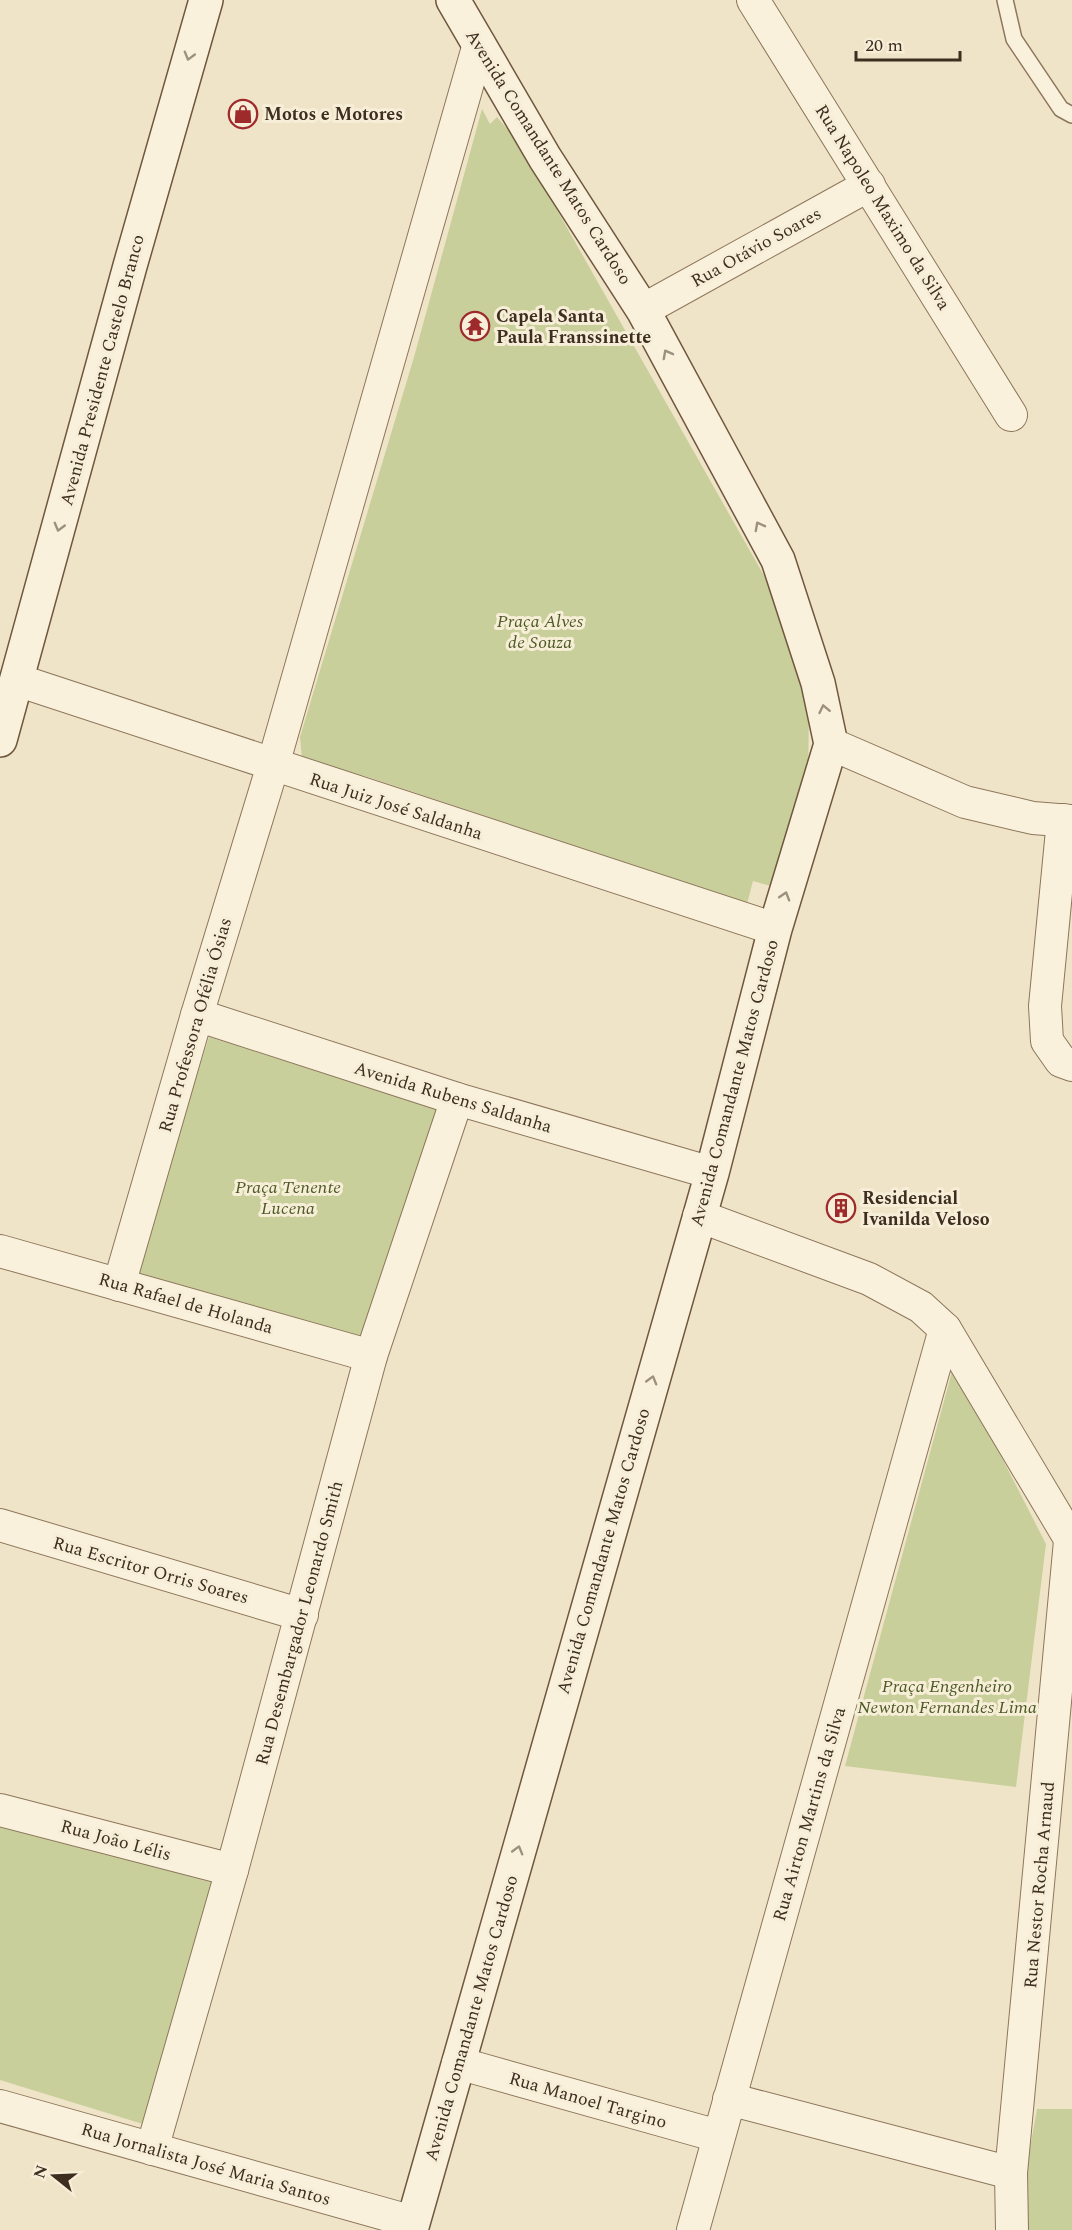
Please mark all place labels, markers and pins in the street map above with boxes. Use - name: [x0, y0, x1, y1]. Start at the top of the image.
- shop icon: Motos e Motores: [227, 98, 259, 130]
- place label: Motos e Motores: [264, 101, 403, 128]
- place label: Capela Santa Paula Franssinette: [496, 303, 651, 351]
- temple icon: Capela Santa Paula Franssinette: [459, 310, 491, 342]
- place label: Residencial Ivanilda Veloso: [862, 1185, 990, 1233]
- building icon: Residencial Ivanilda Veloso: [825, 1192, 857, 1224]

